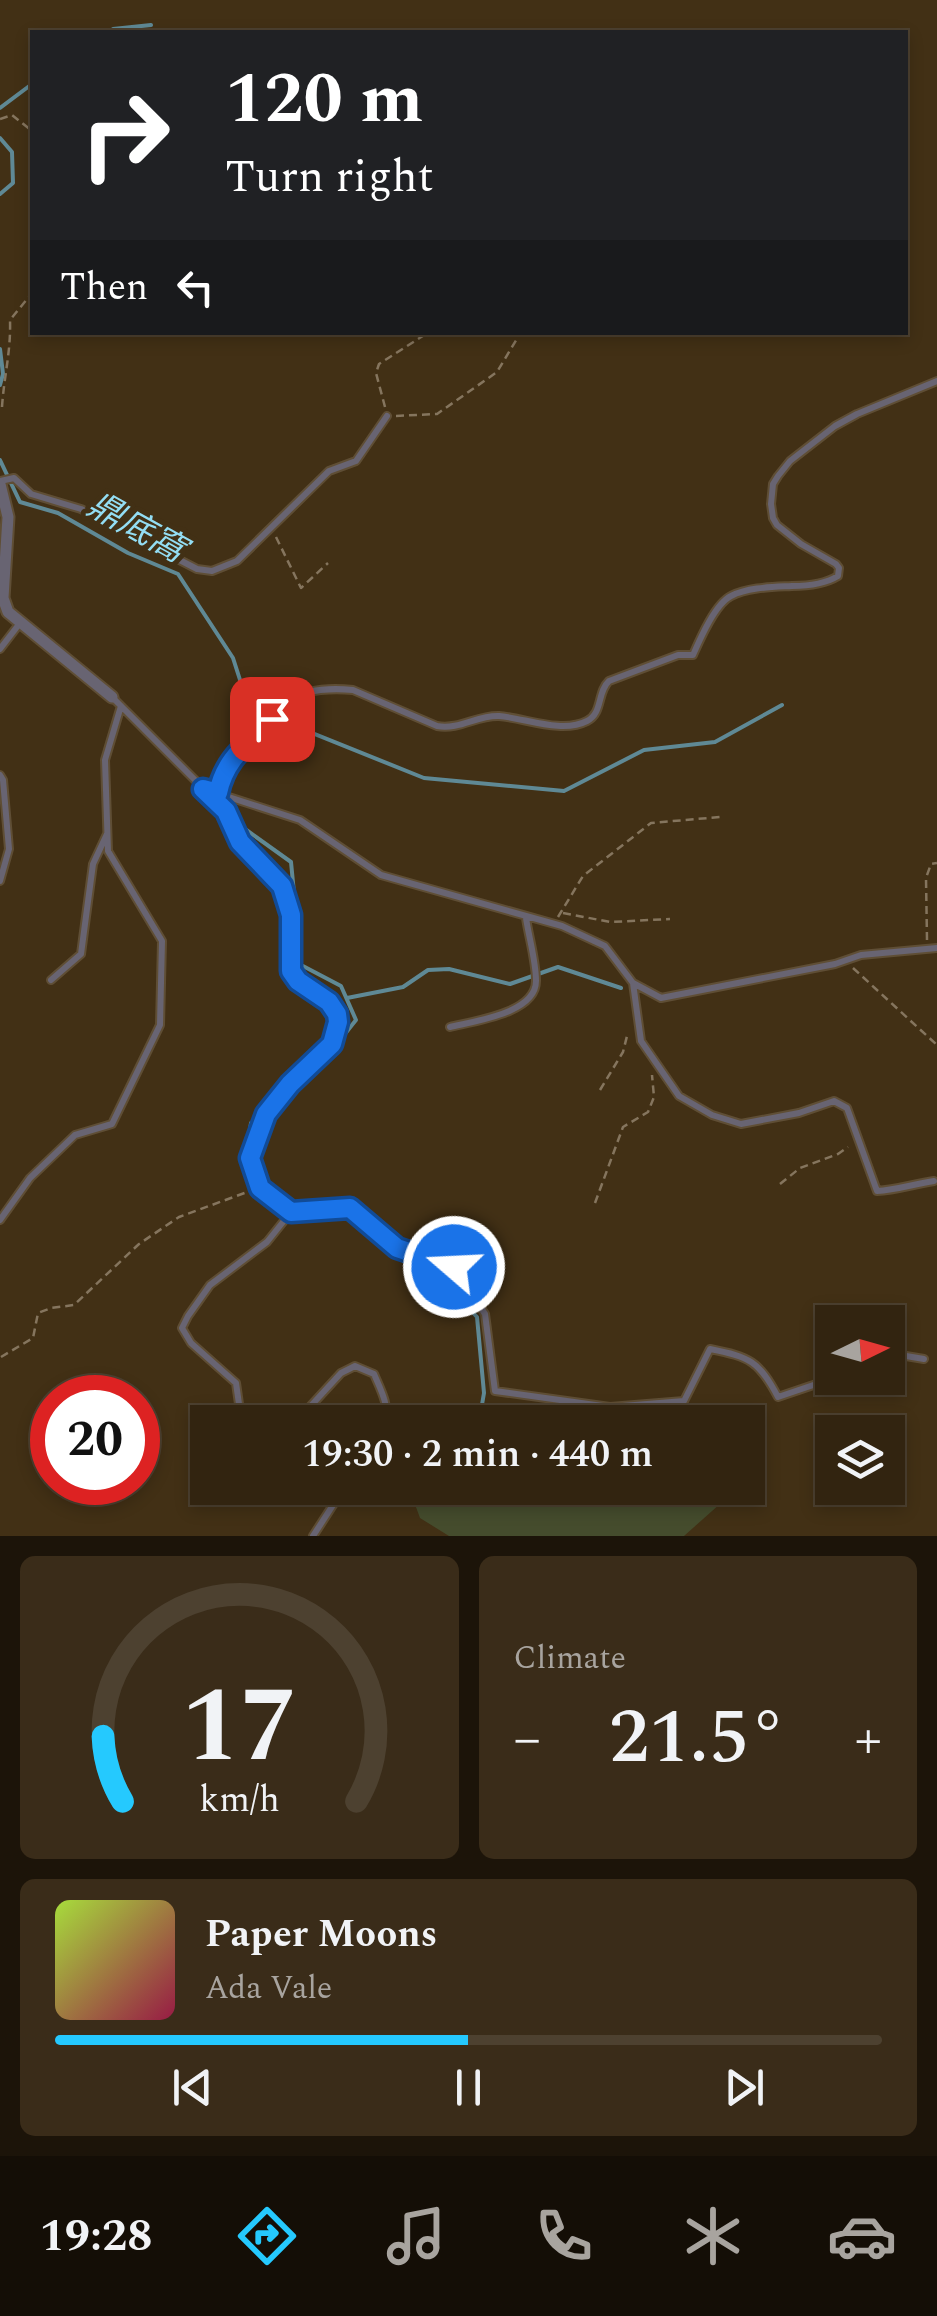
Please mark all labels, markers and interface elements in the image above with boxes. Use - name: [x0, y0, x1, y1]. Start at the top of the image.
- text: 120 m: [225, 47, 423, 153]
- icon: right: [60, 70, 190, 200]
- text: Turn right: [225, 143, 434, 212]
- text: Then: [60, 259, 148, 317]
- icon: left: [168, 260, 223, 315]
- water label: 鼎底窩: [77, 479, 199, 579]
- pin: [230, 677, 315, 762]
- icon: arrive: [245, 692, 300, 747]
- position arrow: [402, 1215, 506, 1319]
- north arrow: [815, 1305, 905, 1395]
- map controls: [815, 1305, 905, 1505]
- speed limit sign: 20: [30, 1375, 160, 1505]
- button: layers: [815, 1415, 905, 1505]
- text: 19:30 · 2 min · 440 m: [302, 1426, 653, 1484]
- text: Climate: [514, 1634, 626, 1683]
- text: 17: [181, 1649, 298, 1807]
- text: 21.5°: [609, 1682, 787, 1796]
- text: −: [514, 1698, 541, 1781]
- text: +: [854, 1698, 882, 1781]
- text: km/h: [199, 1773, 279, 1828]
- text: Paper Moons: [205, 1906, 437, 1964]
- text: Ada Vale: [205, 1964, 332, 2013]
- icon: previous: [165, 2060, 220, 2115]
- icon: pause: [441, 2060, 496, 2115]
- icon: next: [717, 2060, 772, 2115]
- icon: directions: [232, 2201, 302, 2271]
- icon: music: [381, 2201, 451, 2271]
- icon: phone: [529, 2201, 599, 2271]
- icon: climate: [678, 2201, 748, 2271]
- icon: car: [827, 2201, 897, 2271]
- text: 19:28: [39, 2202, 153, 2271]

